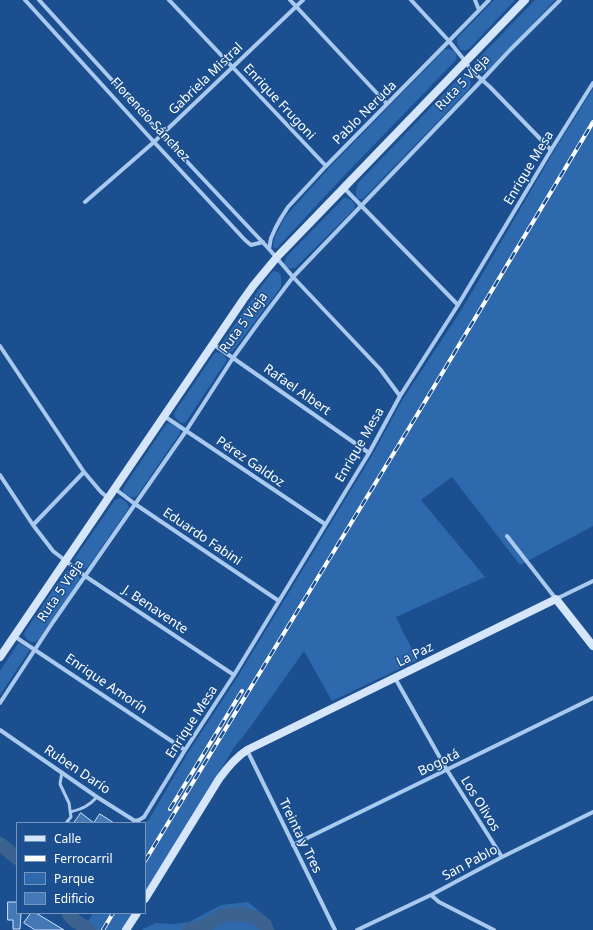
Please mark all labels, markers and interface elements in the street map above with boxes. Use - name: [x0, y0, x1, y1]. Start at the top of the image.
- street label: Gabriela Mistral: [166, 40, 246, 118]
- street label: Ruta 5 Vieja: [433, 52, 493, 114]
- street label: Enrique Frugoni: [240, 61, 318, 143]
- street label: Florencio Sánchez: [107, 75, 193, 165]
- street label: Pablo Neruda: [330, 78, 400, 148]
- street label: Enrique Mesa: [501, 128, 557, 208]
- street label: Ruta 5 Vieja: [217, 290, 271, 356]
- street label: Rafael Albert: [260, 361, 334, 419]
- street label: Enrique Mesa: [332, 405, 388, 485]
- street label: Pérez Galdoz: [213, 433, 287, 491]
- street label: Eduardo Fabini: [160, 505, 244, 569]
- street label: Ruta 5 Vieja: [35, 557, 87, 625]
- street label: J. Benavente: [119, 582, 191, 638]
- street label: La Paz: [394, 639, 436, 671]
- street label: Enrique Amorín: [62, 651, 150, 717]
- street label: Enrique Mesa: [163, 683, 221, 761]
- street label: Ruben Darío: [41, 742, 113, 798]
- street label: Bogotá: [416, 746, 462, 780]
- street label: Los Olivos: [457, 774, 503, 834]
- street label: Treinta y Tres: [275, 796, 325, 876]
- legend: [16, 822, 146, 914]
- text: Calle: [54, 830, 81, 847]
- street label: San Pablo: [440, 842, 500, 884]
- text: Ferrocarril: [54, 850, 113, 867]
- text: Parque: [54, 870, 94, 887]
- text: Edificio: [54, 890, 95, 907]

